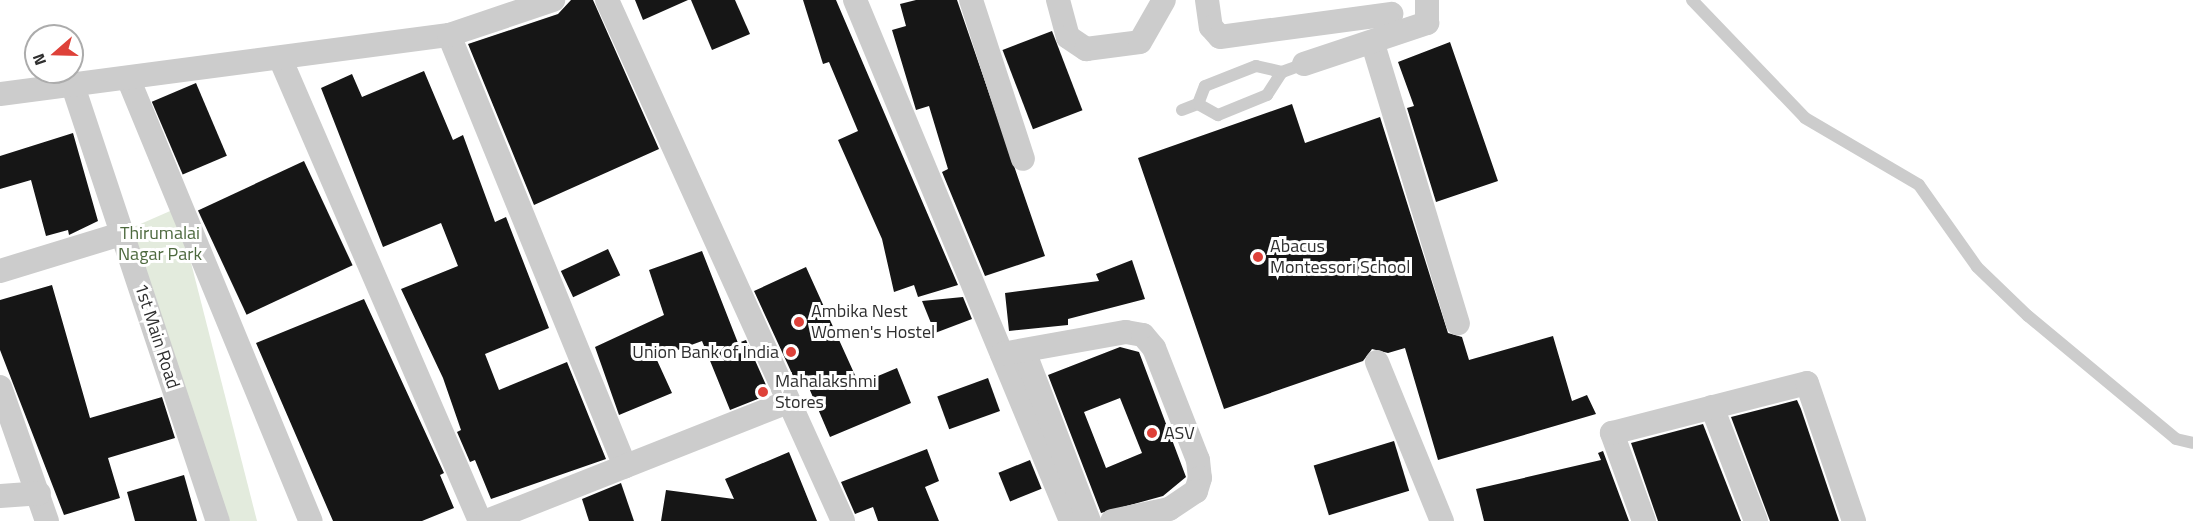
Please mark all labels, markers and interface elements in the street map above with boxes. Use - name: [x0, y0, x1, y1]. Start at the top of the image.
- north arrow: [24, 24, 84, 84]
- text: N: [26, 50, 52, 69]
- park label: Thirumalai Nagar Park: [118, 223, 202, 266]
- place label: Abacus Montessori School: [1270, 236, 1410, 278]
- marker: Abacus Montessori School: [1251, 250, 1265, 264]
- street label: 1st Main Road: [130, 281, 184, 391]
- place label: Ambika Nest Women's Hostel: [811, 301, 935, 344]
- marker: Ambika Nest Women's Hostel: [792, 315, 806, 329]
- place label: Union Bank of India: [632, 341, 779, 363]
- marker: Union Bank of India: [784, 345, 798, 359]
- place label: Mahalakshmi Stores: [775, 371, 877, 413]
- marker: Mahalakshmi Stores: [756, 385, 770, 399]
- place label: ASV: [1164, 422, 1195, 444]
- marker: ASV: [1145, 426, 1159, 440]

